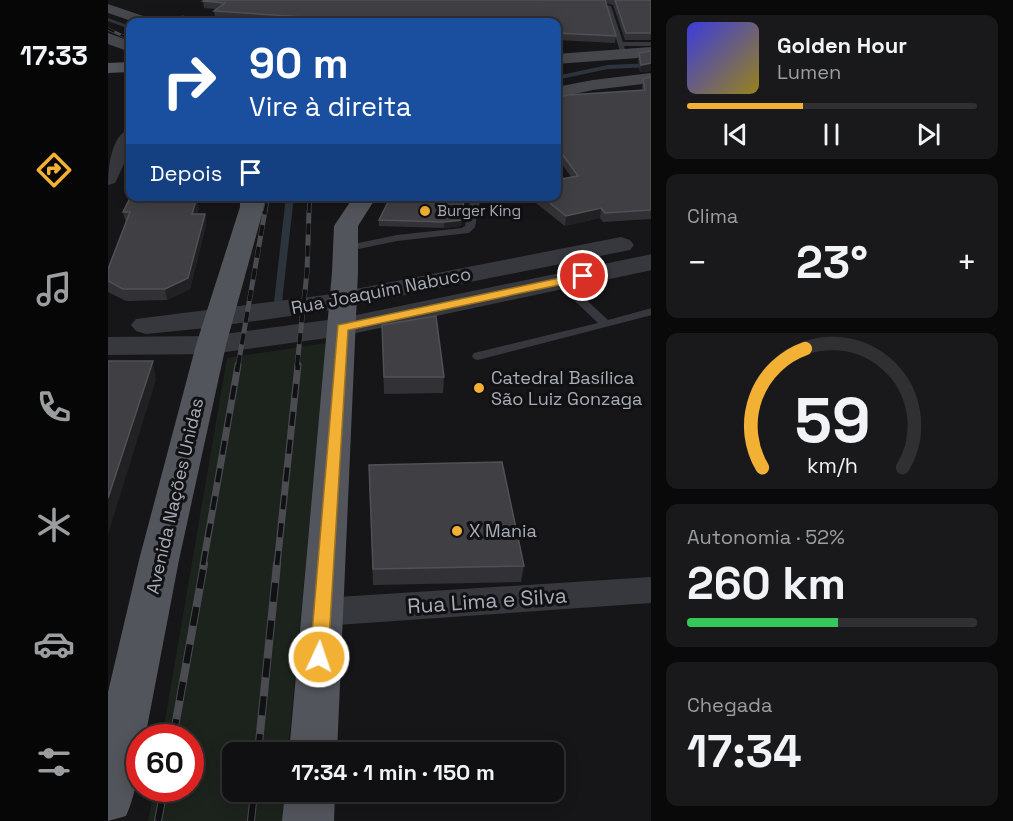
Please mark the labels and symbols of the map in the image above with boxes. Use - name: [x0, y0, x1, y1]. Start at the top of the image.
- place label: Burger King: [437, 201, 521, 220]
- marker: Burger King: [418, 204, 432, 218]
- pin: [557, 250, 608, 301]
- street label: Rua Joaquim Nabuco: [289, 262, 473, 319]
- place label: Catedral Basílica São Luiz Gonzaga: [491, 366, 642, 410]
- marker: Catedral Basílica São Luiz Gonzaga: [472, 381, 486, 395]
- street label: Avenida Nações Unidas: [141, 396, 208, 596]
- place label: X Mania: [469, 519, 537, 542]
- marker: X Mania: [450, 524, 464, 538]
- street label: Rua Lima e Silva: [406, 581, 568, 620]
- position arrow: [287, 625, 351, 689]
- speed limit sign: 60: [126, 724, 204, 802]

